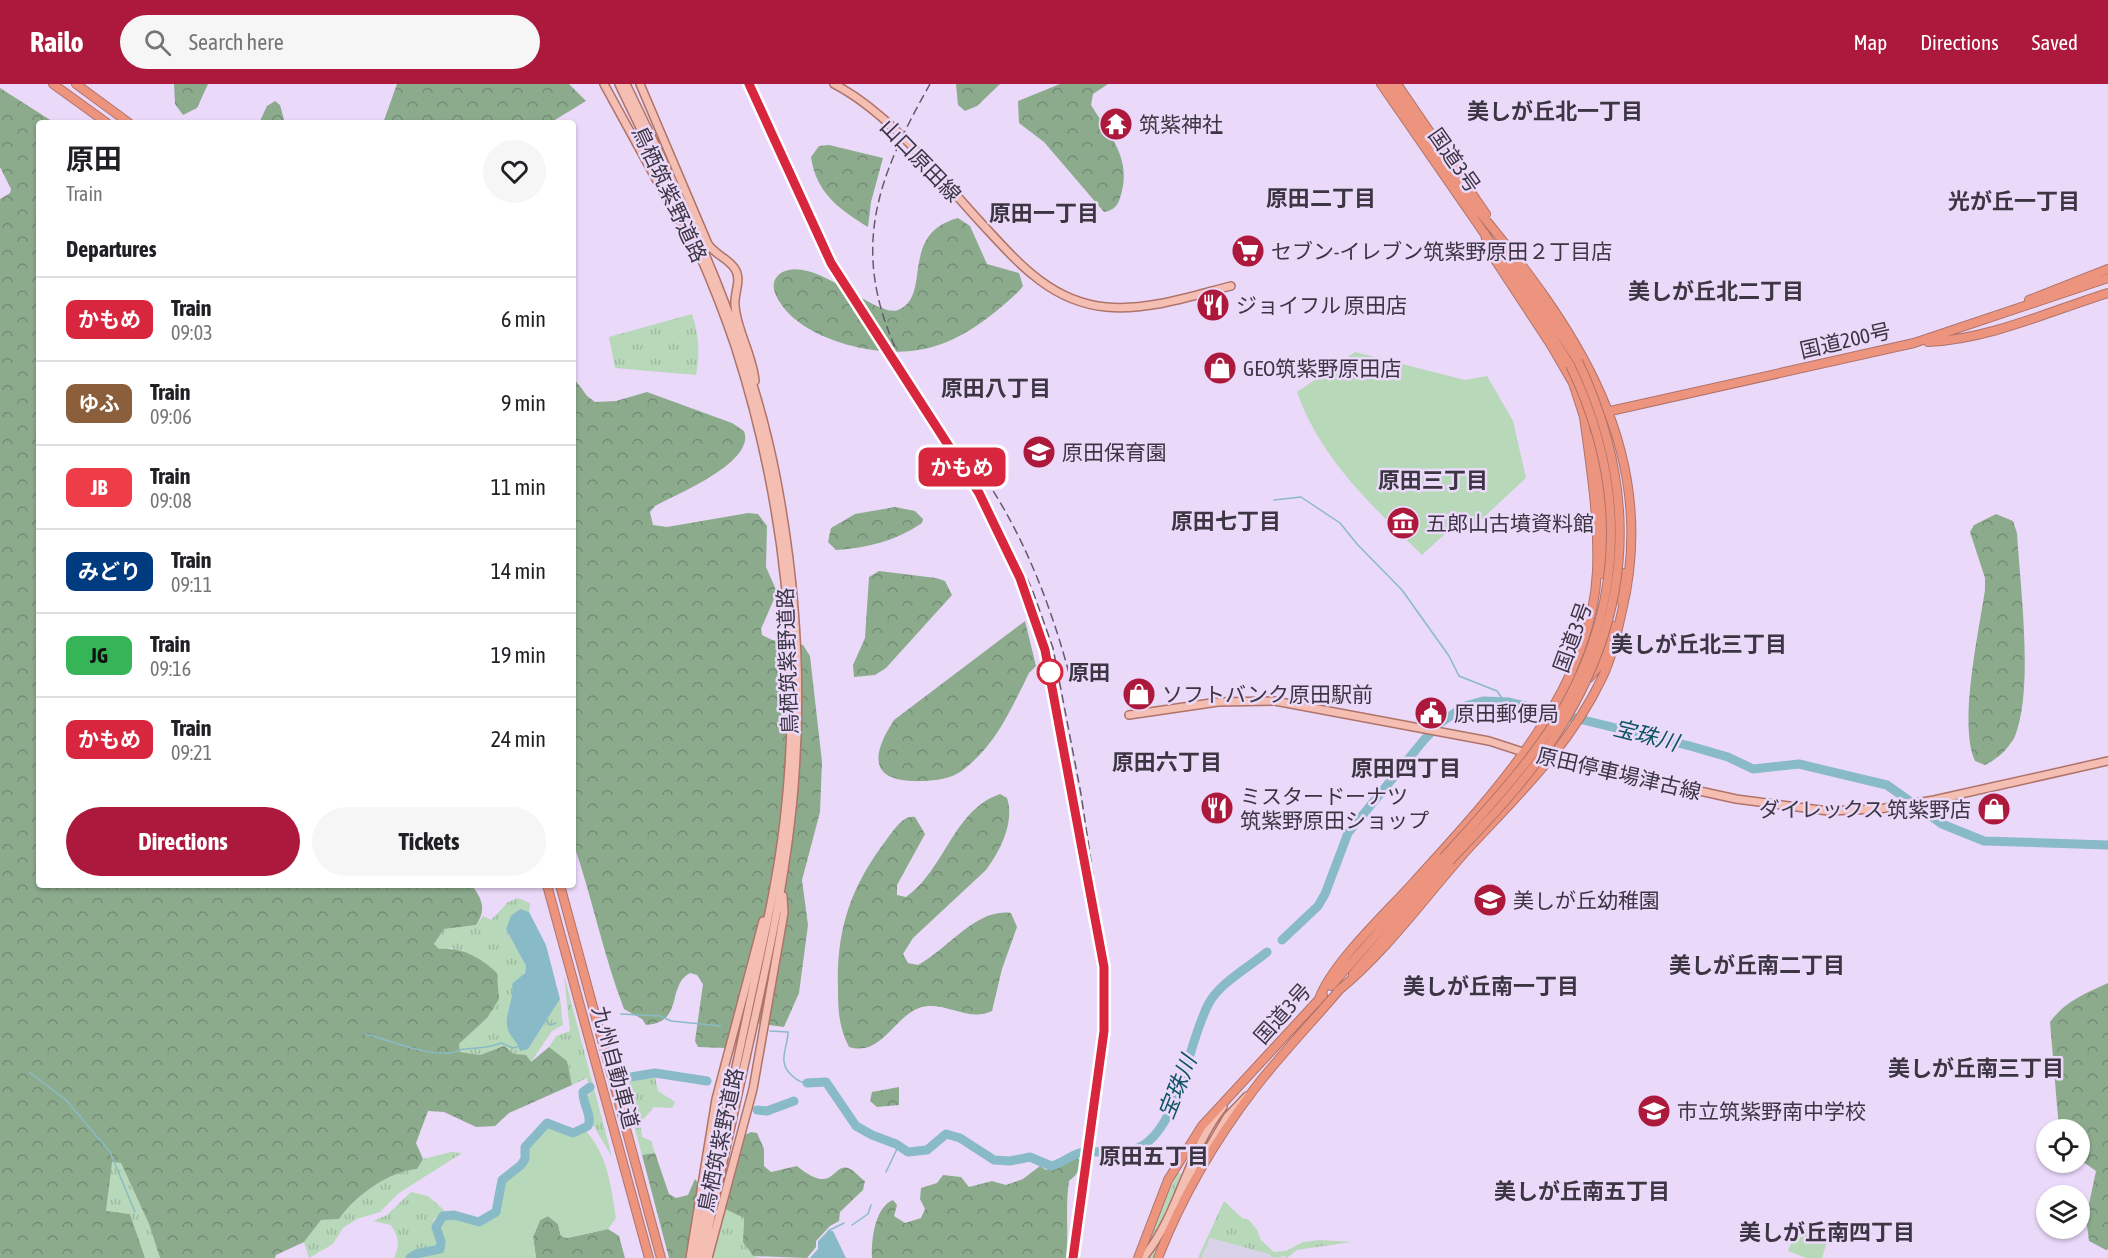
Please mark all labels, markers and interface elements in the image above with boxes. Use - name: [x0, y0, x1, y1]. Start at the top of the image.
- search box: [120, 15, 540, 69]
- text: Railo: [30, 26, 84, 58]
- icon: search: [141, 26, 174, 59]
- text: Search here: [189, 29, 284, 55]
- text: Map: [1853, 30, 1887, 54]
- text: Directions: [1920, 30, 1999, 54]
- text: Saved: [2032, 30, 2078, 54]
- district label: 美しが丘北一丁目: [1467, 98, 1643, 124]
- temple icon: 筑紫神社: [1098, 106, 1134, 142]
- place label: 筑紫神社: [1139, 112, 1223, 136]
- street label: 山口原田線: [876, 114, 966, 206]
- street label: 鳥栖筑紫野道路: [628, 122, 712, 266]
- street label: 国道3号: [1424, 123, 1486, 197]
- button: heart: [483, 140, 546, 203]
- text: 原田: [66, 143, 122, 175]
- text: Train: [66, 182, 103, 205]
- district label: 原田二丁目: [1266, 185, 1376, 211]
- district label: 光が丘一丁目: [1948, 188, 2080, 214]
- district label: 原田一丁目: [989, 200, 1099, 226]
- supermarket icon: セブン-イレブン筑紫野原田２丁目店: [1230, 233, 1266, 269]
- text: Departures: [66, 236, 156, 262]
- place label: セブン-イレブン筑紫野原田２丁目店: [1271, 239, 1612, 263]
- district label: 美しが丘北二丁目: [1628, 278, 1804, 304]
- restaurant icon: ジョイフル 原田店: [1195, 287, 1231, 323]
- place label: ジョイフル 原田店: [1236, 293, 1407, 317]
- text: Train: [171, 295, 211, 321]
- text: 6 min: [501, 306, 546, 332]
- text: かもめ: [78, 307, 141, 331]
- street label: 国道200号: [1797, 318, 1893, 362]
- text: 09:03: [171, 321, 213, 344]
- shop icon: GEO筑紫野原田店: [1202, 350, 1238, 386]
- place label: GEO筑紫野原田店: [1243, 356, 1401, 380]
- district label: 原田八丁目: [941, 375, 1051, 401]
- text: Train: [150, 379, 190, 405]
- text: 9 min: [501, 390, 546, 416]
- text: ゆふ: [78, 391, 120, 415]
- text: 09:06: [150, 405, 192, 428]
- school or university icon: 原田保育園: [1021, 434, 1057, 470]
- place label: 原田保育園: [1062, 440, 1167, 464]
- line badge: かもめ: [928, 448, 996, 487]
- text: かもめ: [931, 455, 994, 479]
- text: Train: [150, 463, 190, 489]
- district label: 原田三丁目: [1378, 467, 1488, 493]
- text: 11 min: [491, 474, 546, 500]
- text: JB: [91, 475, 107, 499]
- text: 09:08: [150, 489, 192, 512]
- museum icon: 五郎山古墳資料館: [1385, 505, 1421, 541]
- district label: 原田七丁目: [1171, 508, 1281, 534]
- place label: 五郎山古墳資料館: [1426, 511, 1594, 535]
- text: Train: [171, 547, 211, 573]
- text: 14 min: [491, 558, 546, 584]
- text: みどり: [78, 559, 141, 583]
- text: 09:11: [171, 573, 212, 596]
- street label: 鳥栖筑紫野道路: [772, 587, 802, 735]
- street label: 国道3号: [1548, 599, 1596, 675]
- text: Train: [150, 631, 190, 657]
- district label: 美しが丘北三丁目: [1611, 631, 1787, 657]
- text: 19 min: [491, 642, 546, 668]
- text: JG: [90, 643, 108, 667]
- text: 09:16: [150, 657, 191, 680]
- marker: 原田: [1037, 659, 1063, 685]
- place label: 原田: [1068, 660, 1110, 684]
- shop icon: ソフトバンク原田駅前: [1121, 676, 1157, 712]
- place label: ソフトバンク原田駅前: [1162, 682, 1373, 706]
- public building icon: 原田郵便局: [1413, 695, 1449, 731]
- place label: 原田郵便局: [1454, 701, 1559, 725]
- water label: 宝珠川: [1611, 714, 1683, 756]
- text: Train: [171, 715, 211, 741]
- text: 24 min: [491, 726, 546, 752]
- text: かもめ: [78, 727, 141, 751]
- text: 09:21: [171, 741, 212, 764]
- street label: 原田停車場津古線: [1534, 742, 1704, 804]
- district label: 原田六丁目: [1112, 749, 1222, 775]
- district label: 原田四丁目: [1351, 755, 1461, 781]
- place label: ミスタードーナツ 筑紫野原田ショップ: [1240, 784, 1429, 832]
- restaurant icon: ミスタードーナツ 筑紫野原田ショップ: [1199, 790, 1235, 826]
- shop icon: ダイレックス 筑紫野店: [1976, 791, 2012, 827]
- place label: ダイレックス 筑紫野店: [1759, 797, 1971, 821]
- button: Directions: [66, 807, 300, 876]
- button: Tickets: [312, 807, 546, 876]
- school or university icon: 美しが丘幼稚園: [1472, 882, 1508, 918]
- place label: 美しが丘幼稚園: [1513, 888, 1660, 912]
- district label: 美しが丘南二丁目: [1669, 952, 1845, 978]
- district label: 美しが丘南一丁目: [1403, 973, 1579, 999]
- street label: 国道3号: [1249, 978, 1315, 1048]
- street label: 九州自動車道: [588, 1003, 644, 1131]
- water label: 宝珠川: [1153, 1050, 1202, 1122]
- district label: 美しが丘南三丁目: [1888, 1055, 2064, 1081]
- street label: 鳥栖筑紫野道路: [693, 1066, 747, 1214]
- school or university icon: 市立筑紫野南中学校: [1636, 1093, 1672, 1129]
- place label: 市立筑紫野南中学校: [1677, 1099, 1866, 1123]
- map controls: [2036, 1119, 2090, 1239]
- button: locate: [2036, 1119, 2090, 1173]
- district label: 原田五丁目: [1099, 1143, 1209, 1169]
- district label: 美しが丘南五丁目: [1494, 1178, 1670, 1204]
- button: layers: [2036, 1185, 2090, 1239]
- district label: 美しが丘南四丁目: [1739, 1219, 1915, 1245]

